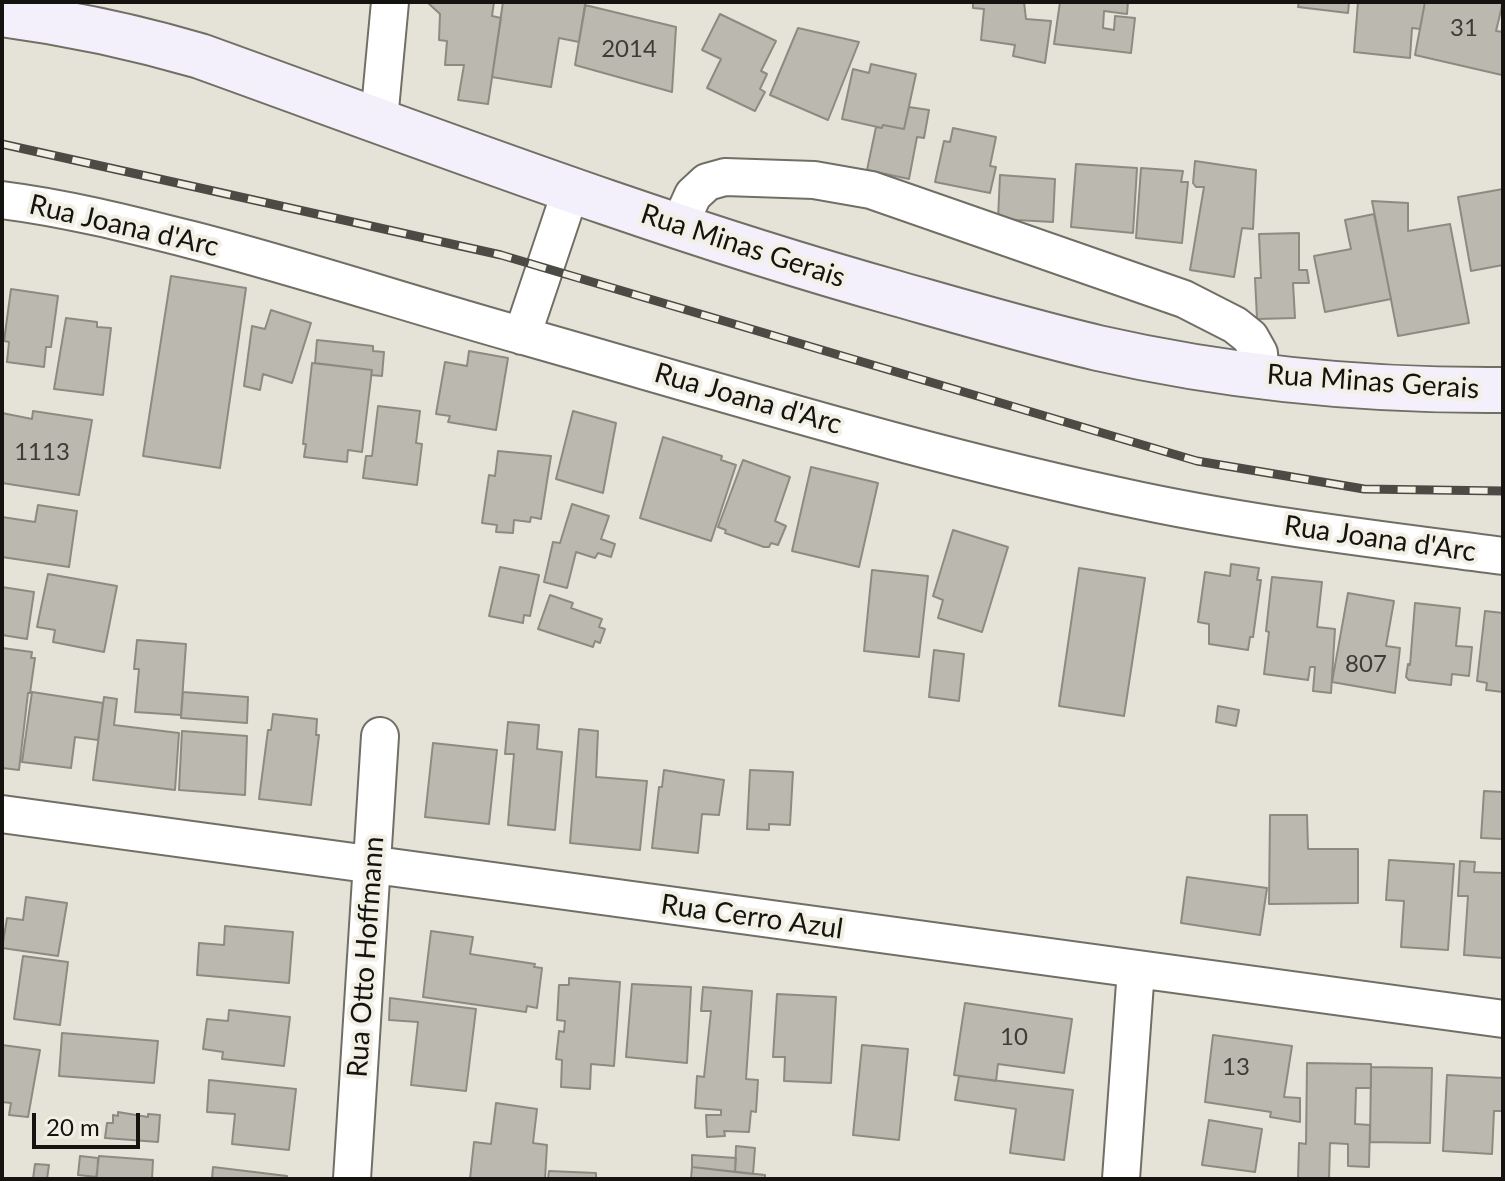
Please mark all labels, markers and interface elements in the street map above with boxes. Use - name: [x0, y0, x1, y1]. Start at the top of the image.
- house number: 31: [1450, 14, 1478, 42]
- house number: 2014: [601, 35, 657, 63]
- street label: Rua Joana d'Arc: [26, 188, 222, 264]
- street label: Rua Minas Gerais: [637, 197, 849, 295]
- street label: Rua Joana d'Arc: [651, 356, 845, 442]
- street label: Rua Minas Gerais: [1266, 358, 1480, 406]
- house number: 1113: [14, 438, 70, 466]
- street label: Rua Joana d'Arc: [1282, 509, 1478, 569]
- house number: 807: [1345, 650, 1387, 678]
- street label: Rua Otto Hoffmann: [341, 835, 391, 1079]
- street label: Rua Cerro Azul: [659, 888, 845, 946]
- house number: 10: [1000, 1023, 1028, 1051]
- house number: 13: [1222, 1053, 1250, 1081]
- scale bar: [36, 1097, 144, 1147]
- text: 20 m: [46, 1112, 100, 1141]

